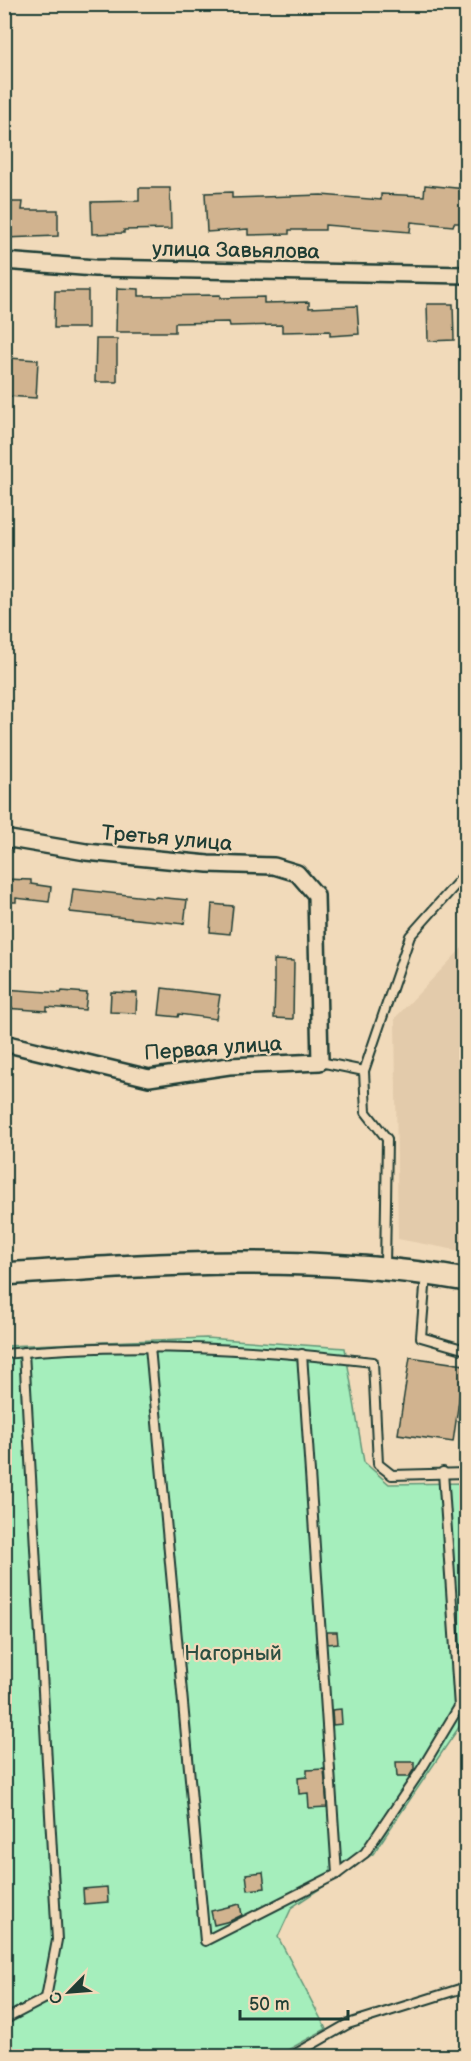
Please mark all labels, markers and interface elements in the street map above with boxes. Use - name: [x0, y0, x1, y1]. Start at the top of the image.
- street label: улица Завьялова: [152, 237, 321, 264]
- street label: Третья улица: [100, 820, 234, 857]
- street label: Первая улица: [143, 1031, 283, 1066]
- park label: Нагорный: [184, 1641, 282, 1666]
- north arrow: [39, 1962, 99, 2022]
- scale bar: [240, 1983, 348, 2021]
- text: С: [46, 1989, 68, 2007]
- text: 50 m: [249, 1994, 290, 2015]

